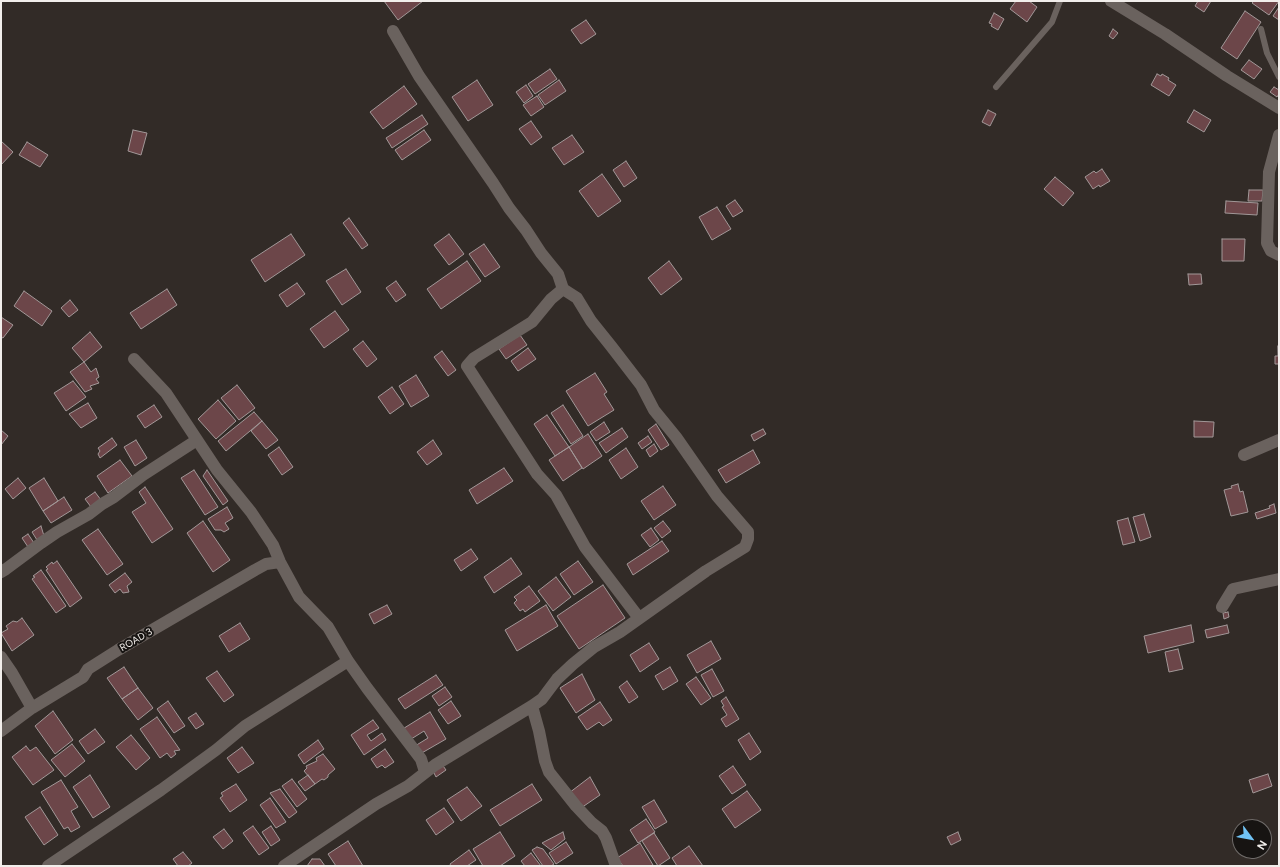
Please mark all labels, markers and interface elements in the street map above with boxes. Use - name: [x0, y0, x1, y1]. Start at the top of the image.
- street label: ROAD 3: [118, 626, 154, 654]
- north arrow: [1232, 819, 1272, 859]
- text: N: [1254, 838, 1270, 852]

